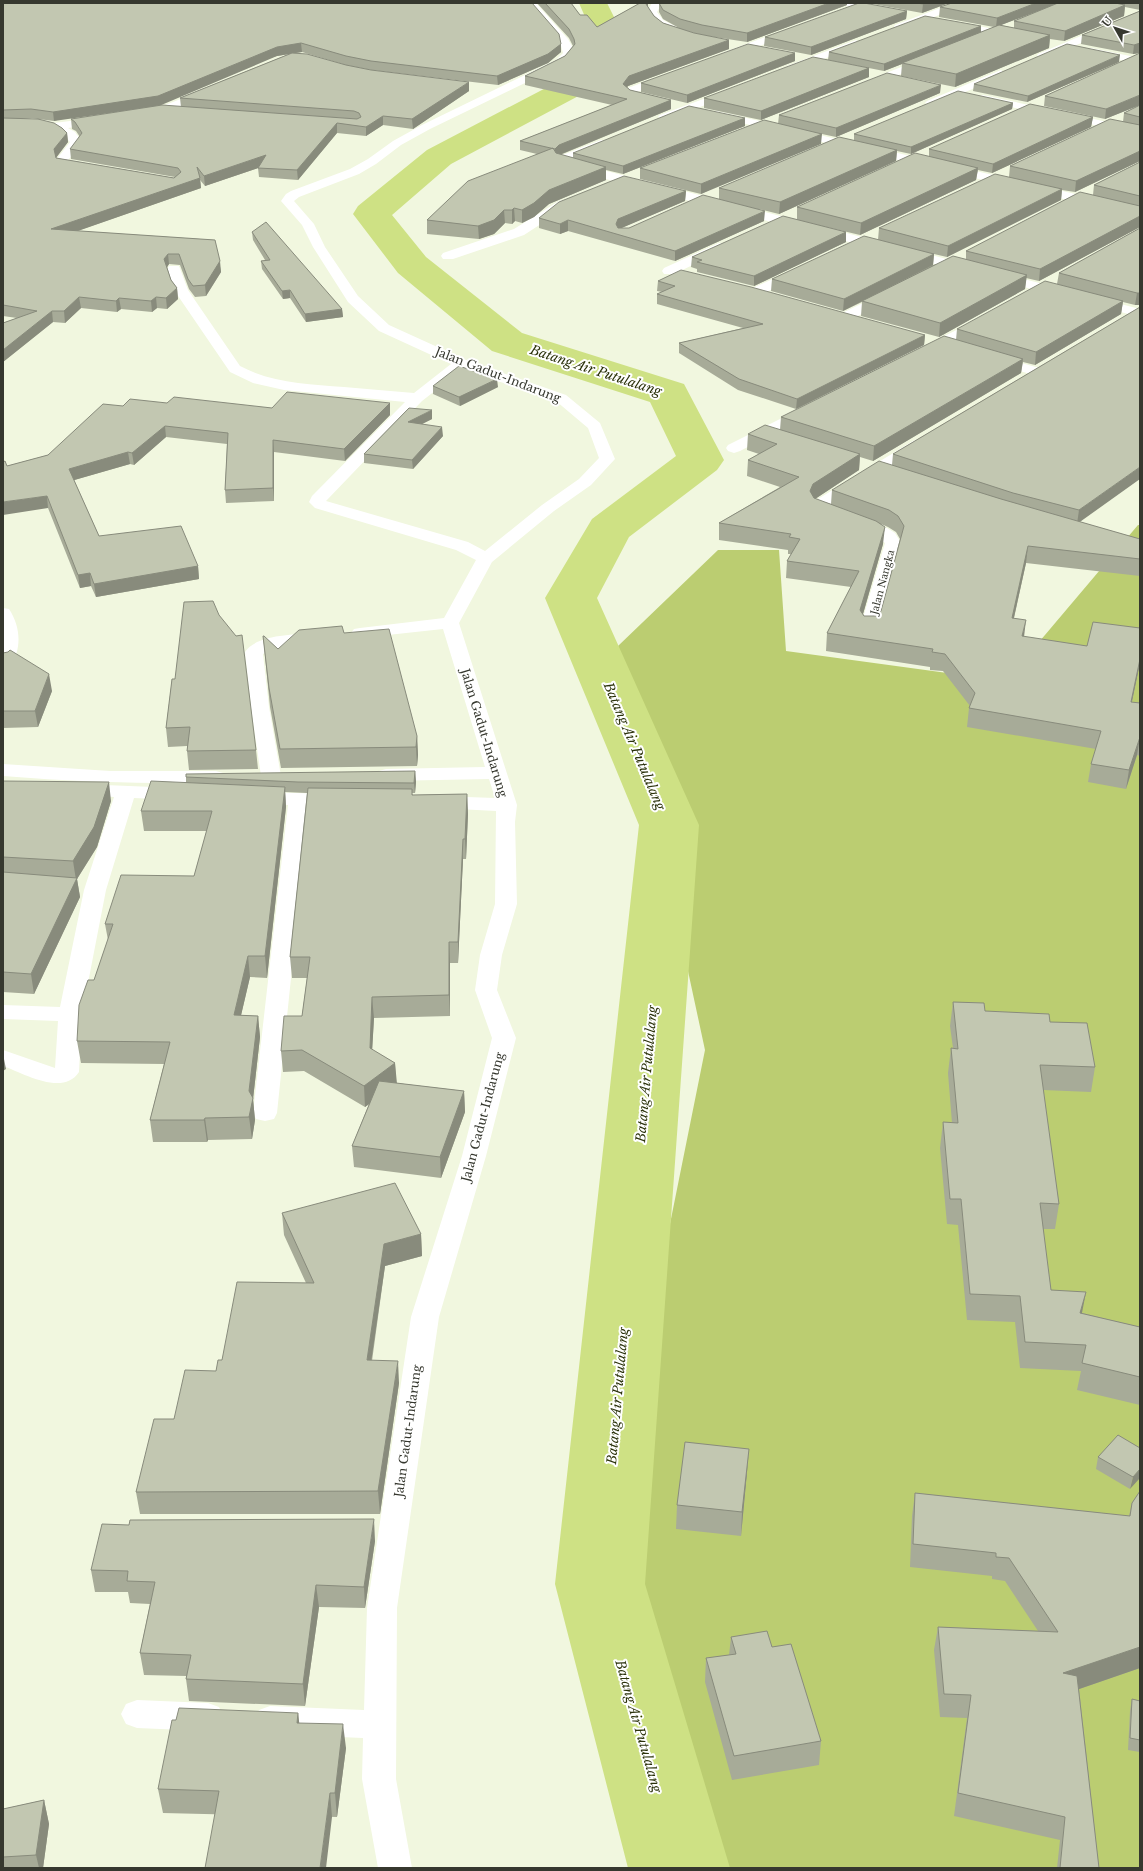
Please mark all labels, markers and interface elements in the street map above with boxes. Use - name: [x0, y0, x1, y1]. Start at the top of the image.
- north arrow: [1095, 8, 1135, 48]
- text: U: [1099, 13, 1116, 30]
- water label: Batang Air Putulalang: [527, 341, 665, 400]
- street label: Jalan Gadut-Indarung: [431, 343, 564, 406]
- street label: Jalan Nangka: [867, 548, 897, 618]
- street label: Jalan Gadut-Indarung: [457, 665, 511, 800]
- water label: Batang Air Putulalang: [600, 679, 670, 813]
- water label: Batang Air Putulalang: [632, 1004, 661, 1144]
- street label: Jalan Gadut-Indarung: [457, 1050, 507, 1185]
- water label: Batang Air Putulalang: [603, 1326, 632, 1466]
- street label: Jalan Gadut-Indarung: [390, 1363, 424, 1500]
- water label: Batang Air Putulalang: [611, 1657, 666, 1795]

